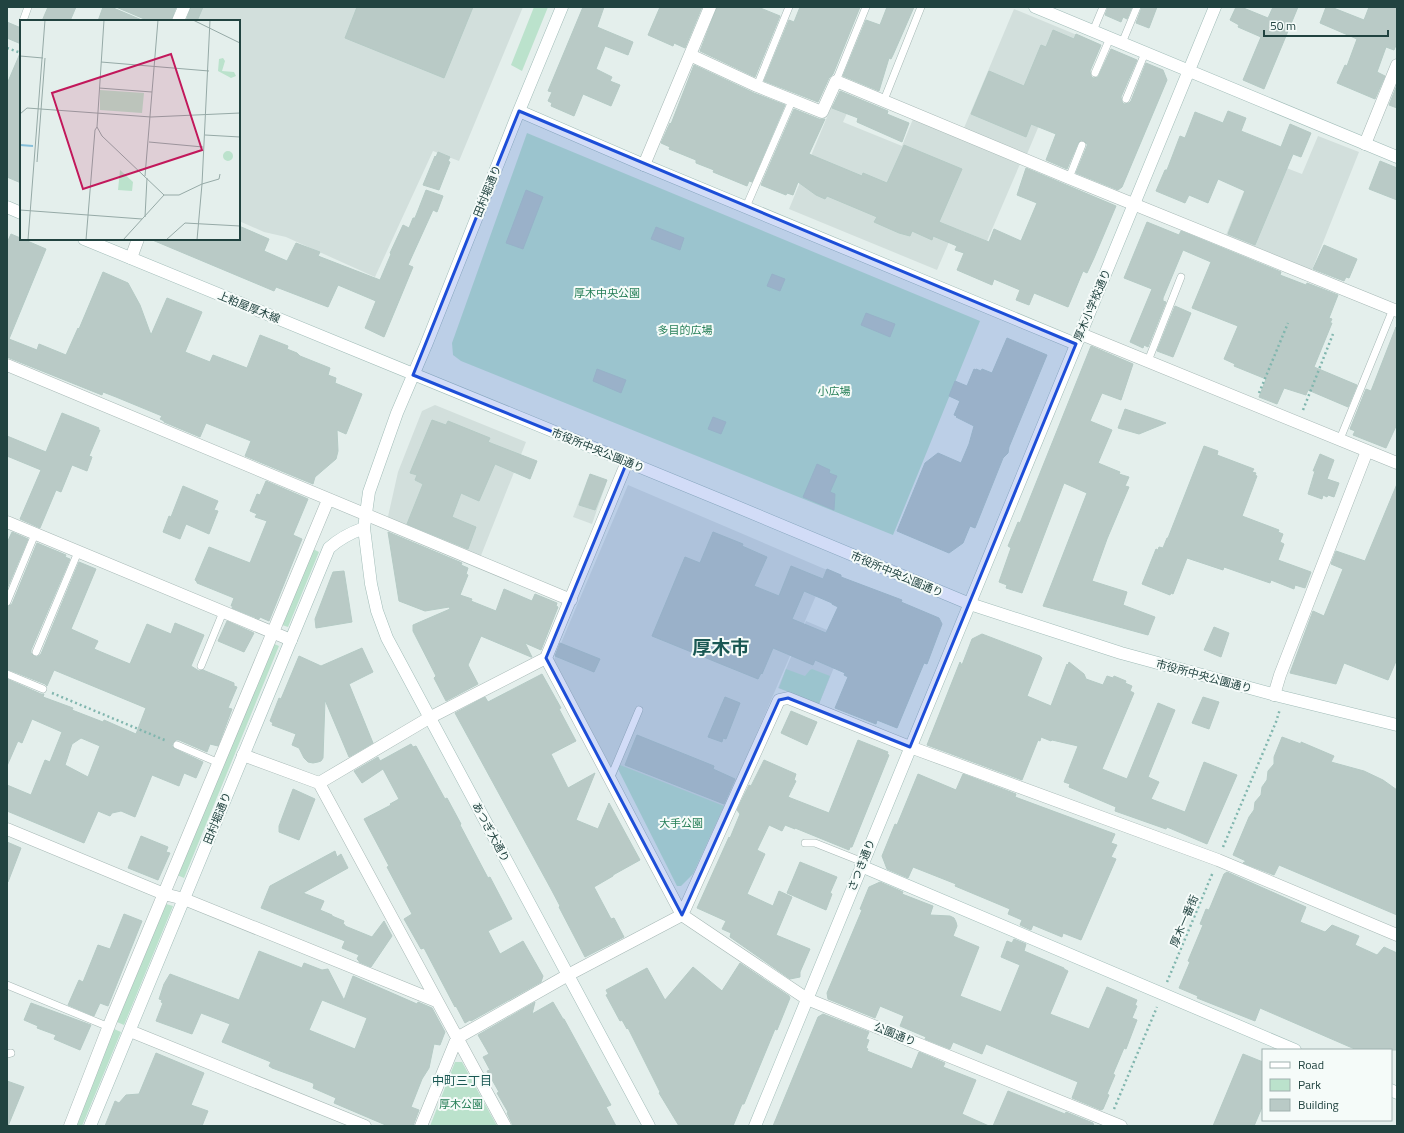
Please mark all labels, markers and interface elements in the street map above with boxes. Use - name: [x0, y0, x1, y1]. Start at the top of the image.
- scale bar: [1264, 12, 1388, 38]
- text: 50 m: [1270, 16, 1296, 35]
- inset map: [20, 20, 240, 240]
- street label: 田村堀通り: [469, 163, 505, 219]
- street label: 厚木小学校通り: [1070, 266, 1114, 344]
- park label: 厚木中央公園: [574, 285, 640, 301]
- street label: 上粕屋厚木線: [215, 287, 283, 327]
- park label: 多目的広場: [658, 322, 713, 338]
- park label: 小広場: [818, 383, 851, 399]
- street label: 市役所中央公園通り: [549, 424, 647, 476]
- street label: 市役所中央公園通り: [848, 547, 946, 601]
- district label: 厚木市: [692, 632, 750, 661]
- street label: 市役所中央公園通り: [1154, 655, 1254, 697]
- street label: 田村堀通り: [199, 790, 235, 846]
- street label: あつぎ大通り: [468, 799, 514, 865]
- park label: 大手公園: [659, 815, 703, 831]
- street label: さつき通り: [843, 837, 879, 893]
- street label: 厚木一番街: [1166, 893, 1202, 949]
- street label: 公園通り: [872, 1018, 918, 1050]
- legend: [1262, 1049, 1392, 1121]
- text: Road: [1298, 1055, 1324, 1074]
- district label: 中町三丁目: [432, 1071, 492, 1090]
- text: Park: [1298, 1075, 1321, 1094]
- text: Building: [1298, 1095, 1339, 1114]
- park label: 厚木公園: [439, 1096, 483, 1112]

